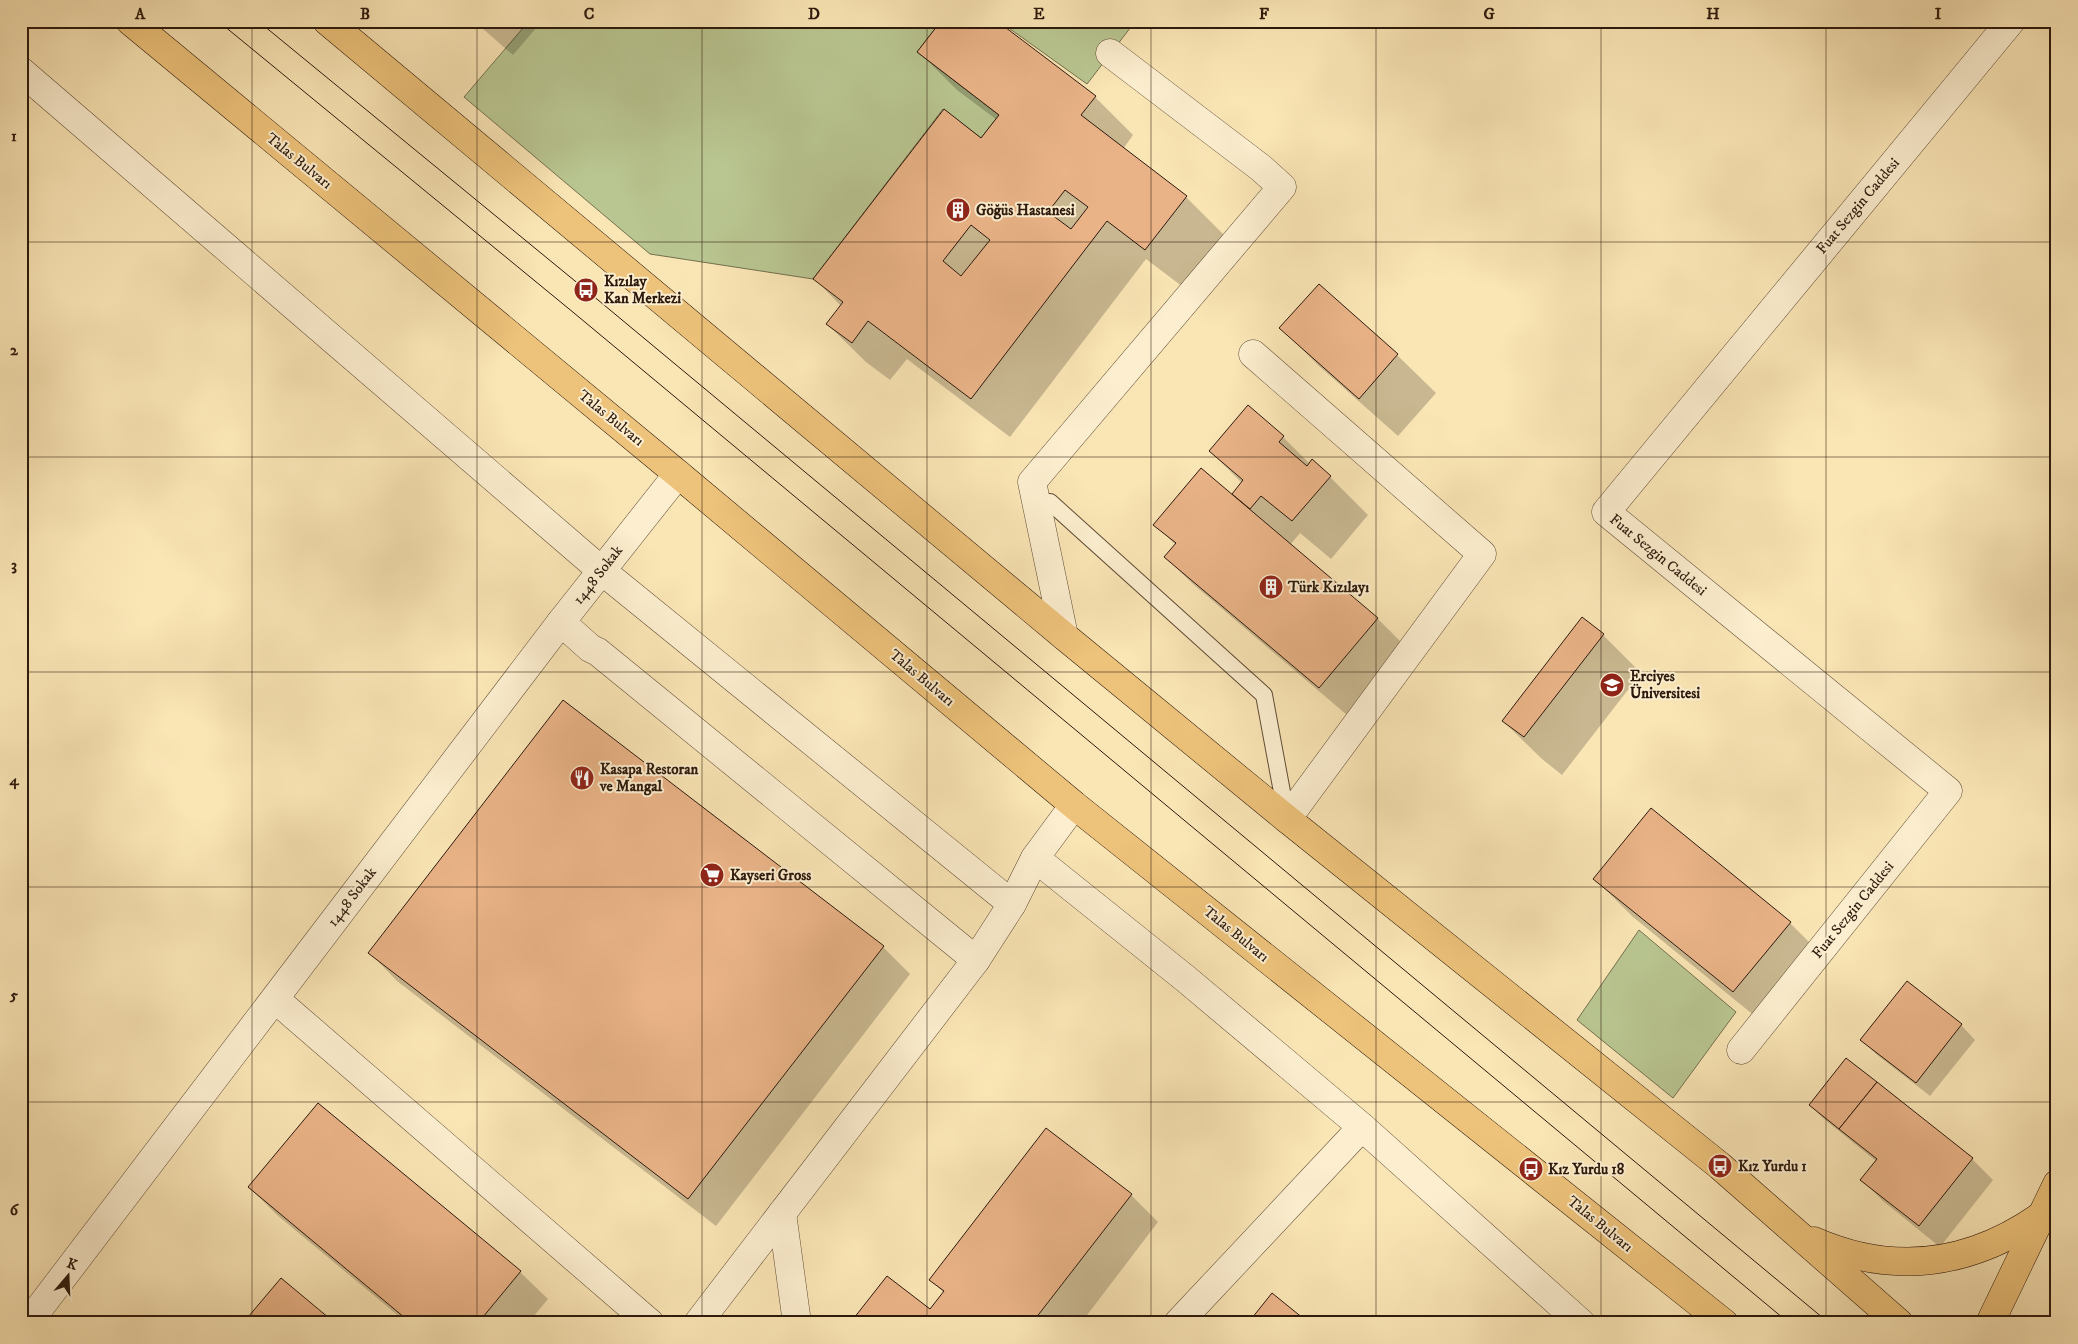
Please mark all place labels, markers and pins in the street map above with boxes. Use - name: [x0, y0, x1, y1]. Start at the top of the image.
- building icon: Göğüs Hastanesi: [945, 197, 971, 223]
- place label: Göğüs Hastanesi: [976, 201, 1075, 220]
- place label: Kızılay Kan Merkezi: [604, 272, 681, 308]
- bus stop icon: Kızılay Kan Merkezi: [573, 277, 599, 303]
- building icon: Türk Kızılayı: [1258, 574, 1284, 600]
- place label: Türk Kızılayı: [1287, 578, 1369, 597]
- place label: Erciyes Üniversitesi: [1630, 667, 1700, 703]
- school or university icon: Erciyes Üniversitesi: [1599, 672, 1625, 698]
- place label: Kasapa Restoran ve Mangal: [599, 760, 699, 796]
- restaurant icon: Kasapa Restoran ve Mangal: [569, 765, 595, 791]
- supermarket icon: Kayseri Gross: [699, 862, 725, 888]
- place label: Kayseri Gross: [730, 866, 811, 885]
- bus stop icon: Kız Yurdu 1: [1707, 1153, 1733, 1179]
- bus stop icon: Kız Yurdu 18: [1518, 1156, 1544, 1182]
- place label: Kız Yurdu 1: [1738, 1157, 1807, 1176]
- place label: Kız Yurdu 18: [1548, 1160, 1625, 1179]

